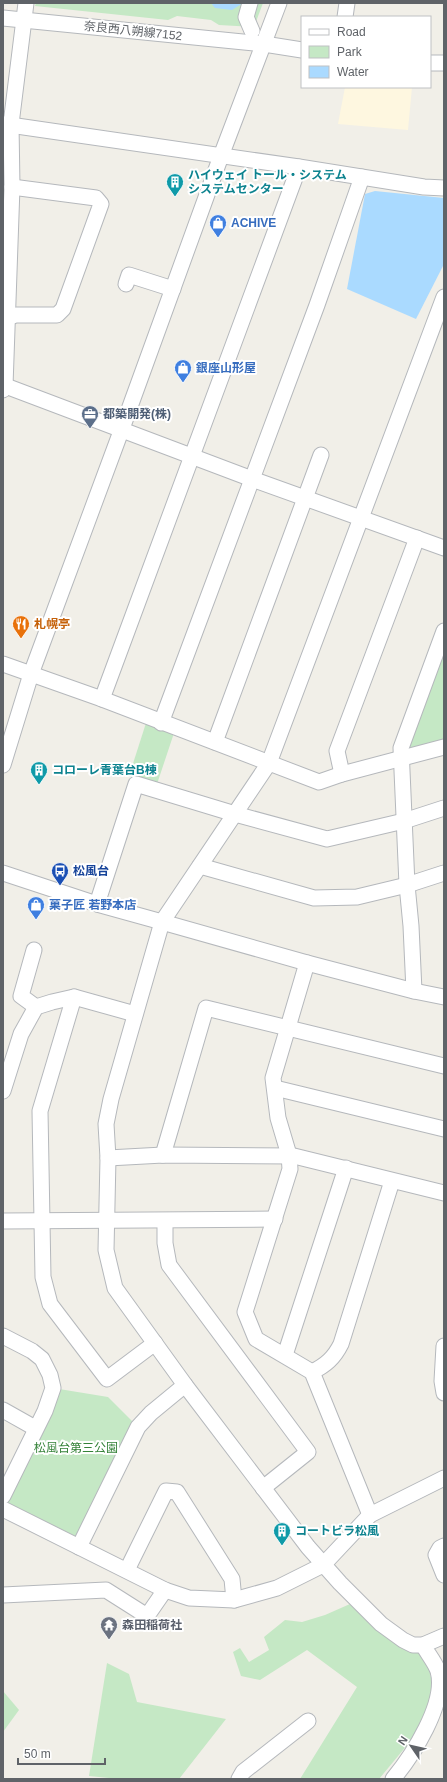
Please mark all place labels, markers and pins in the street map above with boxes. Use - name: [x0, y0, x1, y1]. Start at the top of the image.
- place label: ハイウェイ トール・システム システムセンター: [188, 168, 347, 196]
- building icon: ハイウェイ トール・システム システムセンター: [165, 172, 185, 197]
- shop icon: ACHIVE: [208, 213, 228, 238]
- place label: ACHIVE: [231, 216, 276, 230]
- shop icon: 銀座山形屋: [173, 358, 193, 383]
- place label: 銀座山形屋: [195, 361, 256, 375]
- office icon: 都築開発(株): [80, 404, 100, 429]
- place label: 都築開発(株): [103, 407, 171, 421]
- restaurant icon: 札幌亭: [11, 614, 31, 639]
- place label: 札幌亭: [34, 617, 70, 631]
- building icon: コローレ青葉台B棟: [29, 760, 49, 785]
- place label: コローレ青葉台B棟: [52, 763, 157, 777]
- bus stop icon: 松風台: [50, 861, 70, 886]
- place label: 松風台: [73, 864, 109, 878]
- shop icon: 菓子匠 若野本店: [26, 895, 46, 920]
- place label: 菓子匠 若野本店: [49, 898, 136, 912]
- building icon: コートビラ松風: [272, 1521, 292, 1546]
- place label: コートビラ松風: [295, 1524, 379, 1538]
- temple icon: 森田稲荷社: [99, 1615, 119, 1640]
- place label: 森田稲荷社: [122, 1618, 182, 1632]

